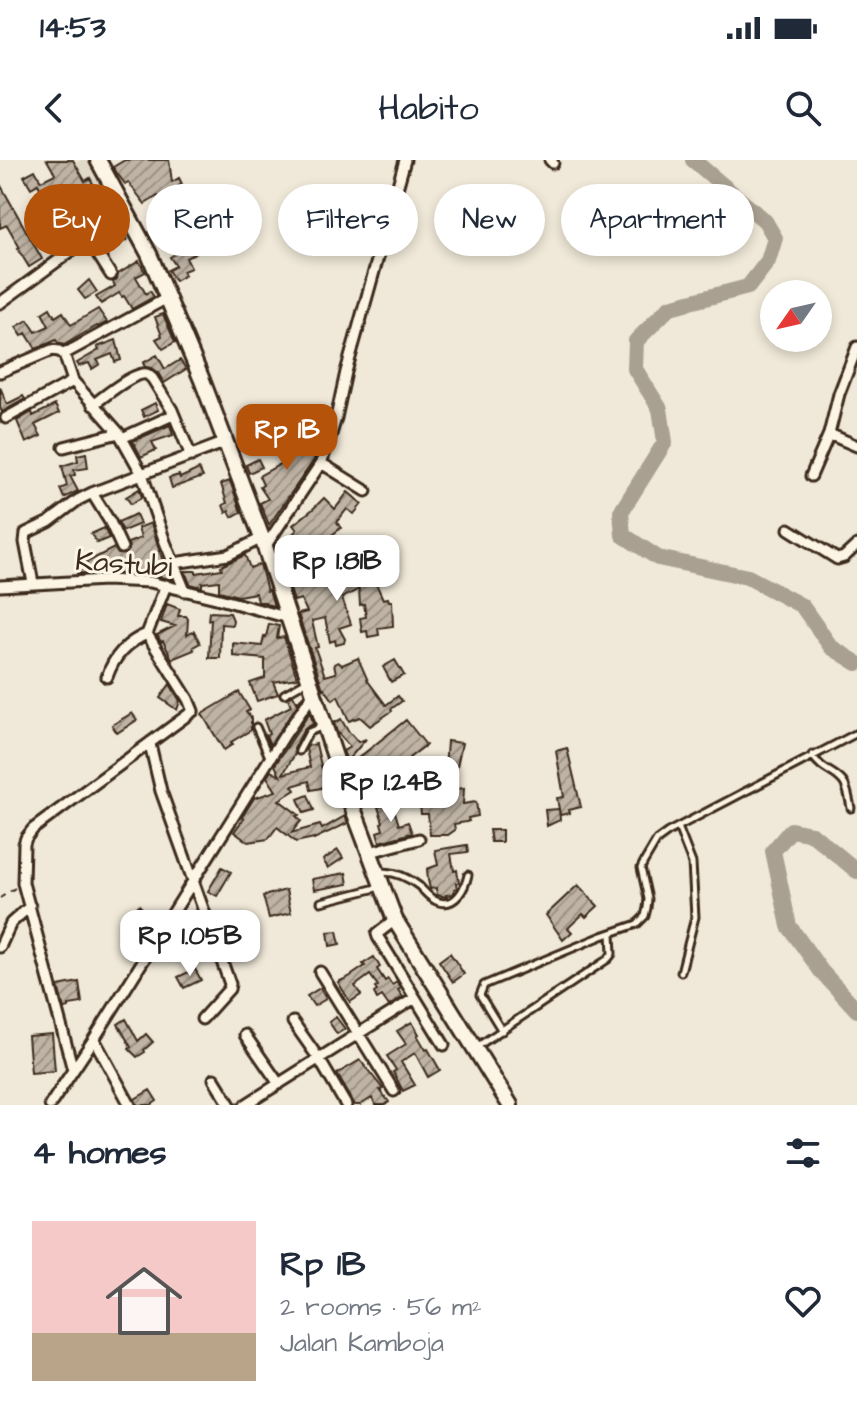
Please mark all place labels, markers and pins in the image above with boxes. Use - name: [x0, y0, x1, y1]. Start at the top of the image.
- pin: Rp 1B: [231, 404, 343, 472]
- pin: Rp 1.81B: [254, 535, 420, 603]
- pin: Rp 1.24B: [308, 756, 474, 824]
- pin: Rp 1.05B: [107, 910, 273, 978]

